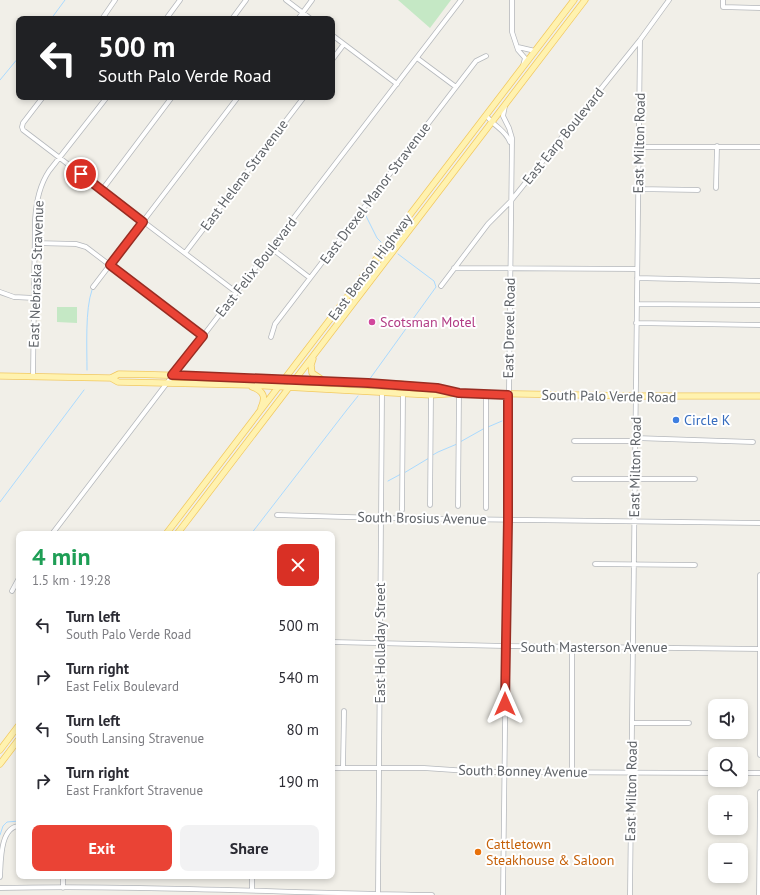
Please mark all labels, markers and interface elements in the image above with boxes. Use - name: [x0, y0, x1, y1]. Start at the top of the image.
- text: 500 m: [98, 28, 175, 65]
- icon: left: [32, 32, 84, 84]
- text: South Palo Verde Road: [98, 64, 271, 87]
- street label: East Earp Boulevard: [518, 84, 608, 188]
- street label: East Milton Road: [629, 92, 649, 194]
- street label: East Helena Stravenue: [196, 116, 292, 234]
- street label: East Drexel Manor Stravenue: [316, 119, 434, 267]
- pin: [64, 157, 98, 191]
- icon: arrive: [70, 163, 92, 185]
- street label: East Nebraska Stravenue: [24, 200, 48, 348]
- street label: East Benson Highway: [324, 210, 416, 324]
- street label: East Felix Boulevard: [211, 214, 301, 320]
- street label: East Drexel Road: [499, 277, 519, 379]
- place label: Scotsman Motel: [380, 313, 476, 331]
- marker: Scotsman Motel: [367, 317, 377, 327]
- street label: South Palo Verde Road: [541, 386, 677, 406]
- place label: Circle K: [684, 411, 731, 429]
- marker: Circle K: [671, 415, 681, 425]
- street label: East Milton Road: [625, 416, 645, 518]
- street label: South Brosius Avenue: [357, 508, 487, 528]
- text: 4 min: [32, 541, 91, 572]
- button: close: [277, 544, 319, 586]
- text: 1.5 km · 19:28: [32, 572, 111, 589]
- street label: East Holladay Street: [371, 582, 389, 703]
- text: Turn left: [66, 607, 120, 626]
- icon: left: [32, 614, 54, 636]
- text: 500 m: [278, 616, 319, 635]
- text: South Palo Verde Road: [66, 626, 191, 643]
- street label: South Masterson Avenue: [520, 638, 668, 656]
- text: Turn right: [66, 659, 129, 678]
- icon: right: [32, 666, 54, 688]
- text: 540 m: [278, 668, 319, 687]
- text: East Felix Boulevard: [66, 678, 179, 695]
- position arrow: [484, 683, 526, 725]
- map controls: [708, 699, 748, 883]
- button: sound: [708, 699, 748, 739]
- text: Turn left: [66, 711, 120, 730]
- icon: left: [32, 718, 54, 740]
- text: 80 m: [286, 720, 319, 739]
- text: South Lansing Stravenue: [66, 730, 204, 747]
- street label: East Milton Road: [621, 740, 641, 842]
- button: search: [708, 747, 748, 787]
- street label: South Bonney Avenue: [458, 761, 588, 781]
- text: Turn right: [66, 763, 129, 782]
- icon: right: [32, 770, 54, 792]
- text: 190 m: [278, 772, 319, 791]
- text: East Frankfort Stravenue: [66, 782, 203, 799]
- button: +: [708, 795, 748, 835]
- button: Exit: [32, 825, 172, 871]
- button: Share: [180, 825, 319, 871]
- place label: Cattletown Steakhouse & Saloon: [486, 835, 615, 869]
- button: −: [708, 843, 748, 883]
- marker: Cattletown Steakhouse & Saloon: [473, 847, 483, 857]

